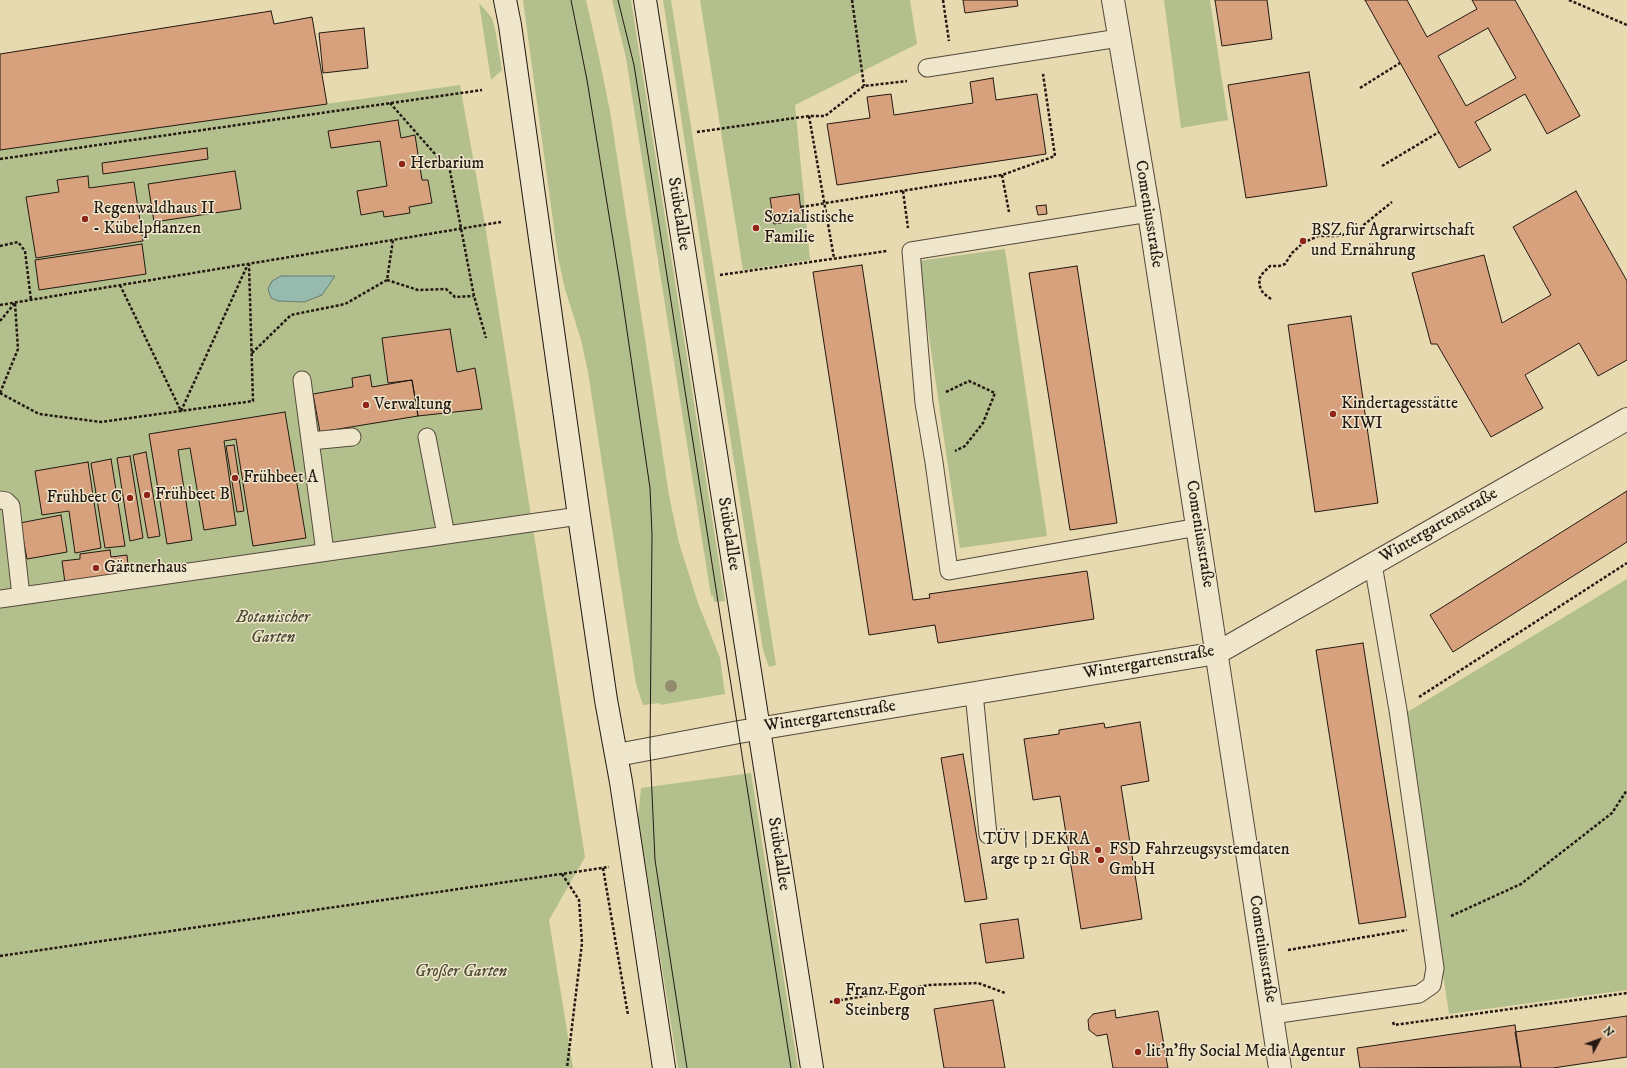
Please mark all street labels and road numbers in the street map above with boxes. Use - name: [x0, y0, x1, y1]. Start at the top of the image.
- street label: Comeniusstraße: [1129, 159, 1167, 269]
- street label: Stübelallee: [662, 176, 694, 252]
- street label: Comeniusstraße: [1180, 479, 1218, 589]
- street label: Wintergartenstraße: [1376, 484, 1502, 568]
- street label: Stübelallee: [712, 496, 744, 572]
- street label: Wintergartenstraße: [1082, 641, 1216, 685]
- street label: Wintergartenstraße: [763, 697, 897, 737]
- street label: Stübelallee: [762, 816, 794, 892]
- street label: Comeniusstraße: [1243, 894, 1281, 1004]

